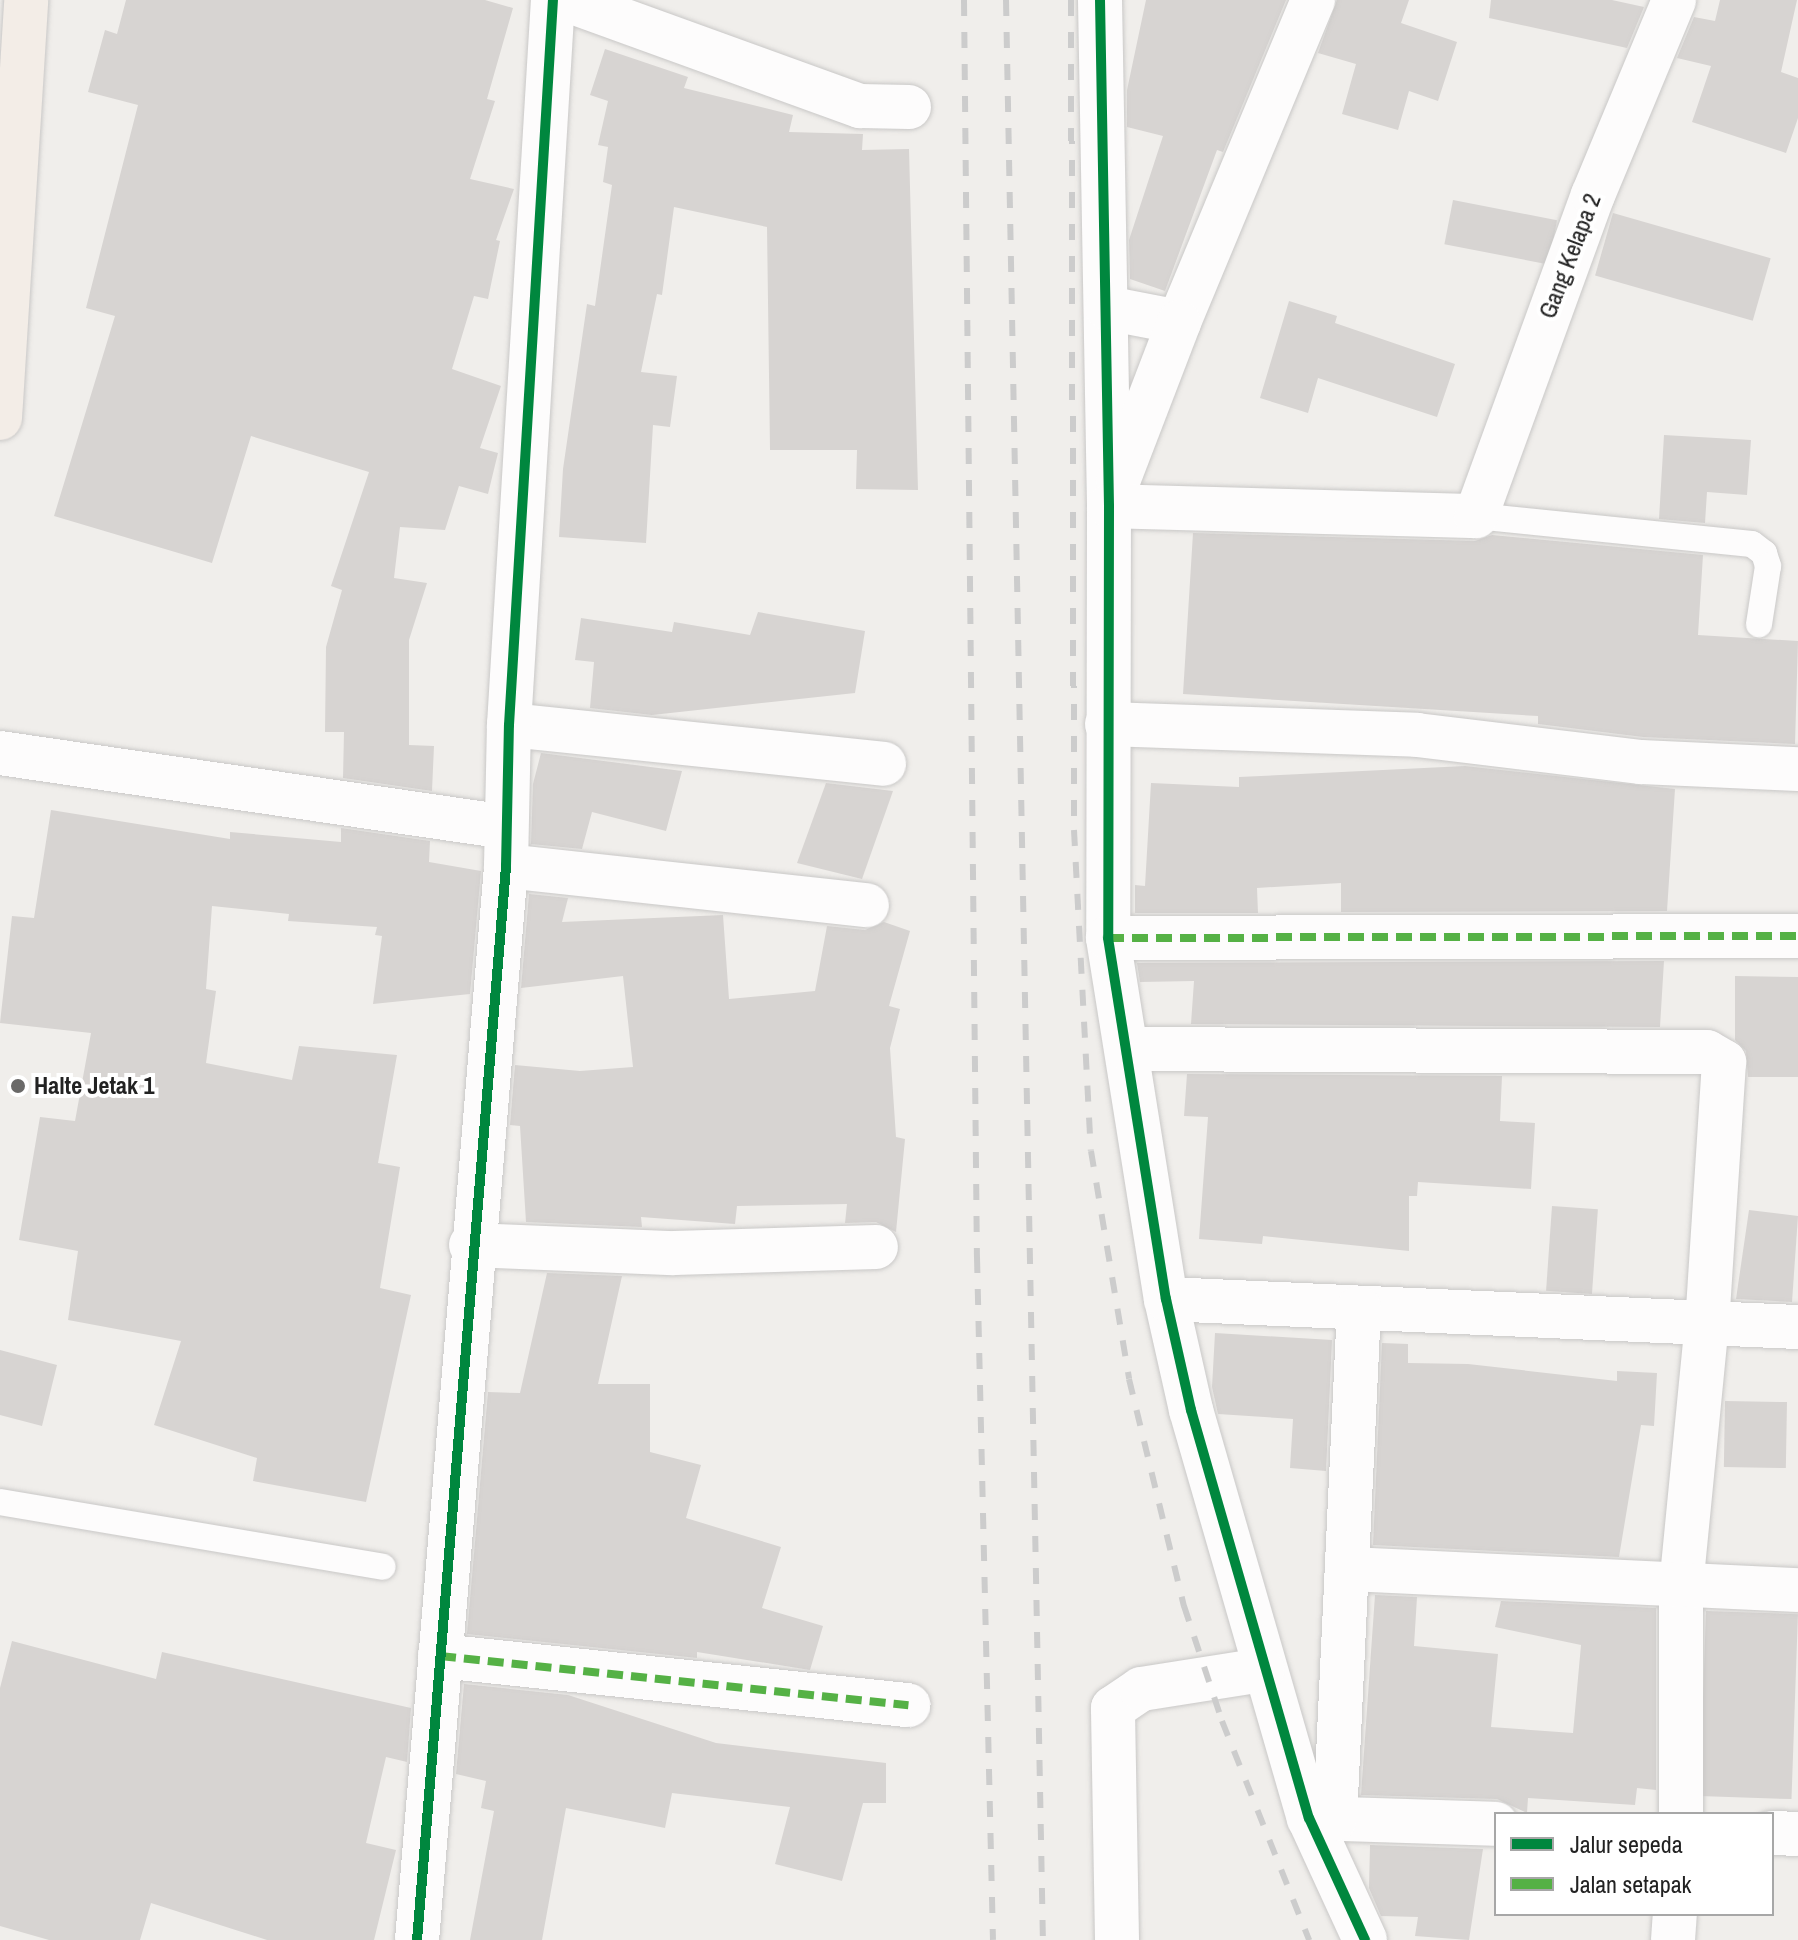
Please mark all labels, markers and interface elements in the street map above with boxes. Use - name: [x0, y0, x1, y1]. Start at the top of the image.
- street label: Gang Kelapa 2: [1533, 190, 1607, 322]
- place label: Halte Jetak 1: [34, 1072, 154, 1100]
- marker: Halte Jetak 1: [9, 1077, 27, 1095]
- legend: [1494, 1812, 1774, 1916]
- text: Jalur sepeda: [1570, 1828, 1683, 1860]
- text: Jalan setapak: [1570, 1868, 1691, 1900]

